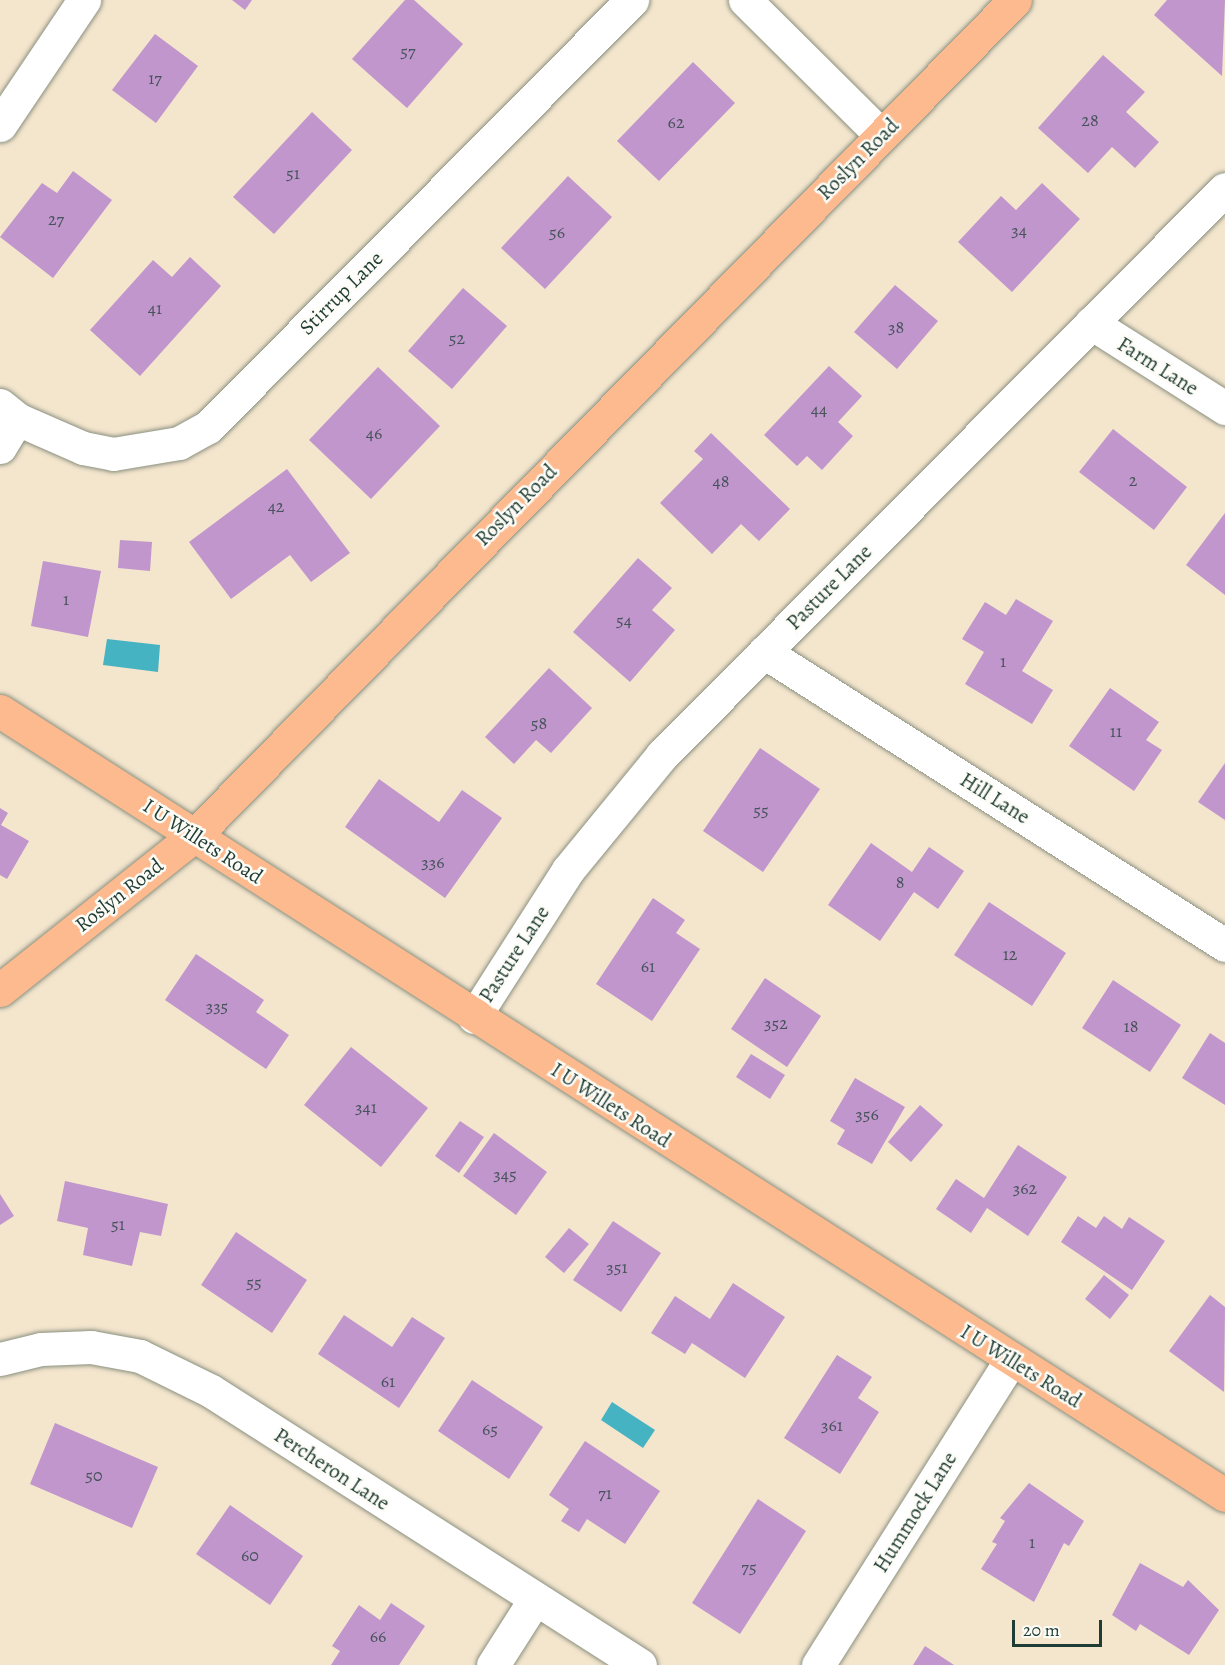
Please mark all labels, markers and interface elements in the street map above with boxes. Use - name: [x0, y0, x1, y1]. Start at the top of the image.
- house number: 57: [400, 40, 416, 62]
- house number: 17: [148, 67, 162, 89]
- house number: 28: [1081, 109, 1099, 131]
- house number: 62: [668, 111, 684, 133]
- street label: Roslyn Road: [812, 113, 904, 205]
- house number: 51: [286, 162, 300, 184]
- house number: 27: [48, 208, 64, 230]
- house number: 34: [1011, 219, 1027, 241]
- house number: 56: [549, 221, 565, 243]
- street label: Stirrup Lane: [294, 246, 388, 340]
- house number: 41: [148, 297, 162, 319]
- house number: 38: [888, 316, 904, 338]
- house number: 52: [449, 327, 465, 349]
- street label: Farm Lane: [1113, 331, 1203, 401]
- house number: 44: [811, 398, 827, 420]
- house number: 46: [366, 422, 382, 444]
- street label: Roslyn Road: [470, 459, 562, 551]
- house number: 2: [1129, 469, 1137, 491]
- house number: 48: [713, 470, 729, 492]
- house number: 42: [268, 495, 284, 517]
- street label: Pasture Lane: [781, 539, 877, 635]
- house number: 1: [63, 588, 69, 610]
- house number: 54: [616, 609, 632, 631]
- house number: 1: [1000, 650, 1006, 672]
- house number: 58: [531, 712, 547, 734]
- house number: 11: [1110, 720, 1122, 742]
- street label: Hill Lane: [956, 767, 1034, 829]
- street label: I U Willets Road: [138, 793, 268, 889]
- house number: 55: [753, 799, 769, 821]
- house number: 336: [421, 851, 445, 873]
- street label: Roslyn Road: [70, 853, 168, 937]
- house number: 8: [896, 871, 904, 893]
- street label: Pasture Lane: [473, 901, 555, 1007]
- house number: 12: [1003, 943, 1017, 965]
- house number: 61: [641, 955, 655, 977]
- house number: 335: [206, 995, 228, 1017]
- house number: 352: [764, 1012, 788, 1034]
- house number: 18: [1124, 1015, 1138, 1037]
- street label: I U Willets Road: [546, 1057, 676, 1153]
- house number: 341: [355, 1096, 377, 1118]
- house number: 356: [855, 1103, 879, 1125]
- house number: 345: [493, 1163, 517, 1185]
- house number: 362: [1013, 1177, 1037, 1199]
- house number: 51: [111, 1213, 125, 1235]
- house number: 351: [606, 1256, 628, 1278]
- house number: 55: [246, 1271, 262, 1293]
- street label: I U Willets Road: [956, 1319, 1086, 1413]
- house number: 61: [381, 1370, 395, 1392]
- house number: 361: [821, 1414, 843, 1436]
- house number: 65: [482, 1418, 498, 1440]
- street label: Percheron Lane: [269, 1422, 395, 1516]
- street label: Hummock Lane: [868, 1447, 962, 1577]
- house number: 50: [85, 1464, 103, 1486]
- house number: 71: [598, 1482, 612, 1504]
- house number: 1: [1029, 1531, 1035, 1553]
- house number: 60: [241, 1544, 259, 1566]
- house number: 75: [741, 1556, 757, 1578]
- scale bar: [1015, 1608, 1105, 1646]
- text: 20 m: [1023, 1618, 1060, 1642]
- house number: 66: [370, 1625, 386, 1647]

